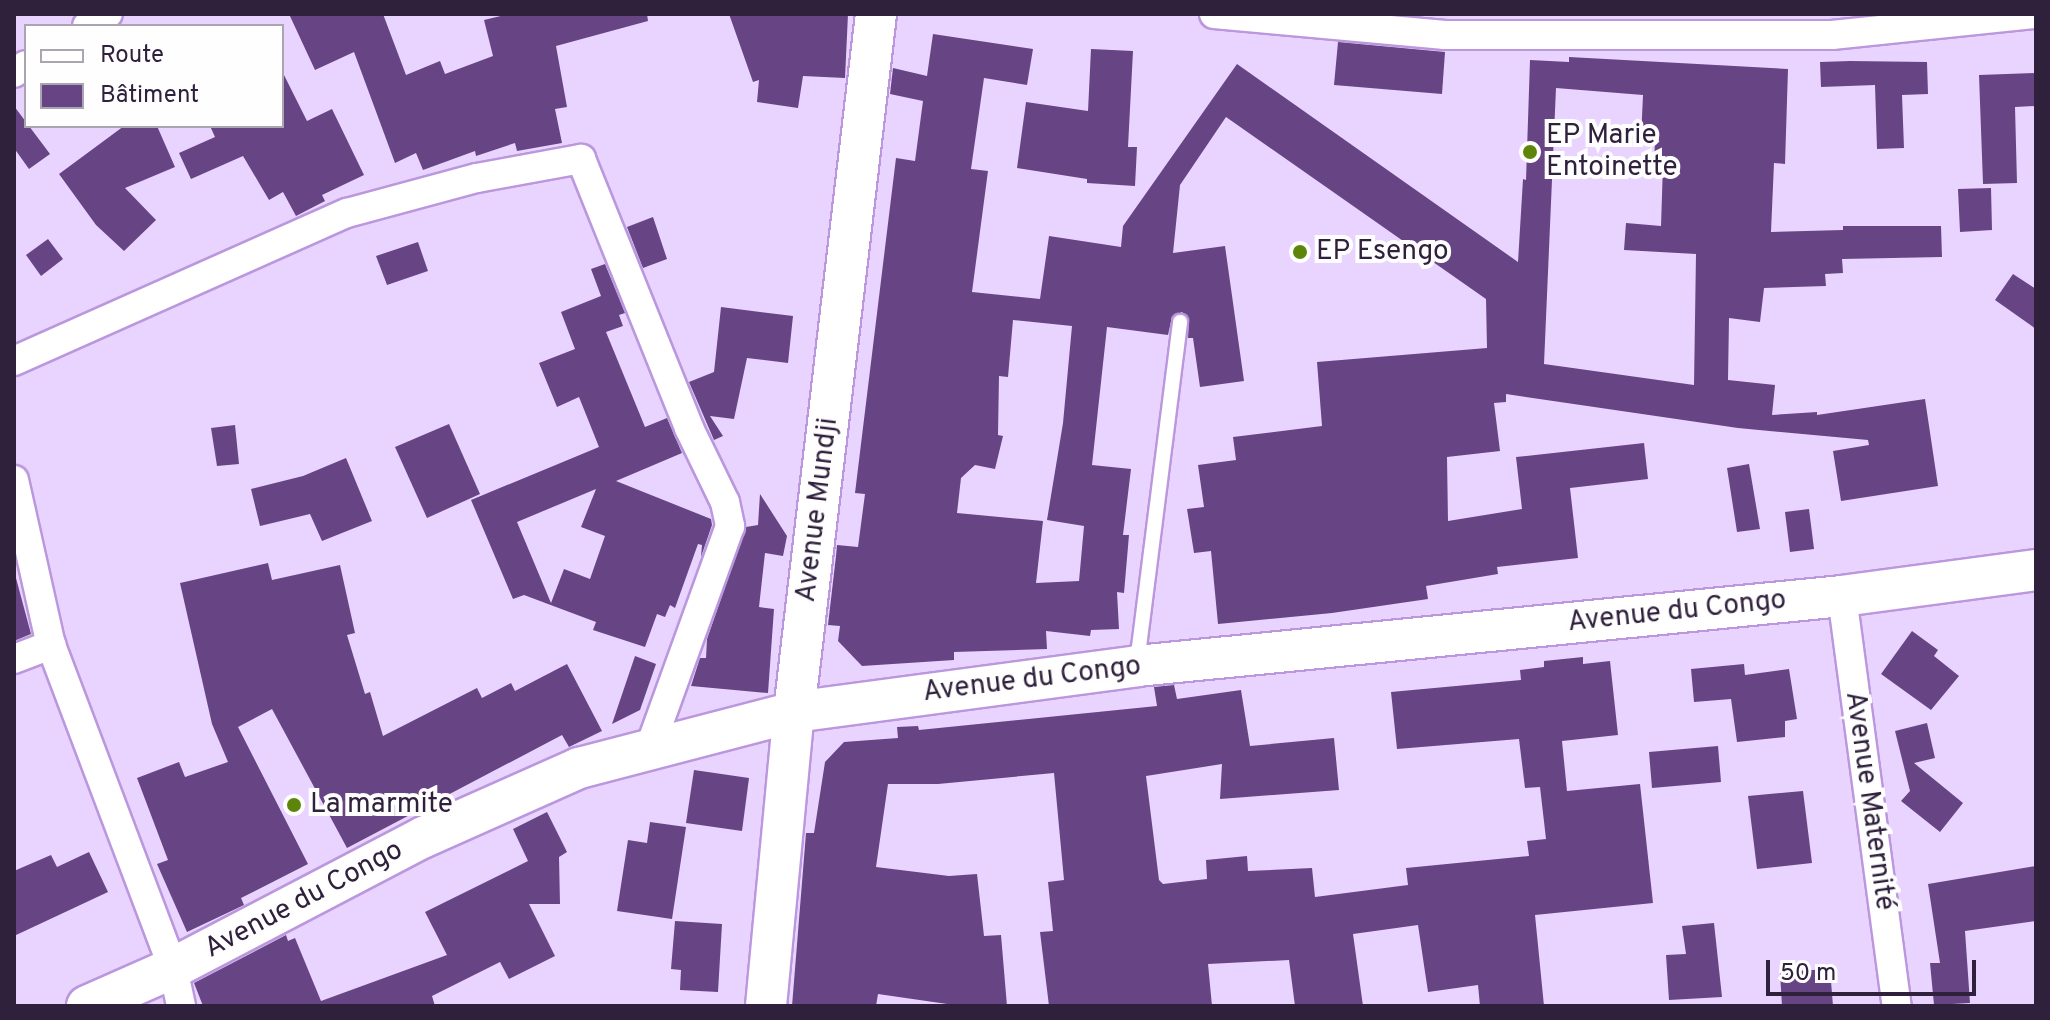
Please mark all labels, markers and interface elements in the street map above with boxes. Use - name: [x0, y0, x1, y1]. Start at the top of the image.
- legend: [24, 24, 284, 128]
- text: Route: [100, 41, 164, 71]
- text: Bâtiment: [100, 81, 199, 111]
- place label: EP Marie Entoinette: [1546, 119, 1678, 185]
- marker: EP Marie Entoinette: [1521, 143, 1539, 161]
- place label: EP Esengo: [1316, 235, 1449, 269]
- marker: EP Esengo: [1291, 243, 1309, 261]
- street label: Avenue Mundji: [790, 416, 846, 604]
- street label: Avenue du Congo: [1566, 584, 1788, 640]
- street label: Avenue du Congo: [921, 650, 1143, 710]
- street label: Avenue Maternité: [1837, 689, 1901, 913]
- place label: La marmite: [310, 788, 453, 822]
- marker: La marmite: [285, 796, 303, 814]
- street label: Avenue du Congo: [199, 834, 409, 966]
- scale bar: [1770, 944, 1980, 994]
- text: 50 m: [1780, 959, 1836, 989]

